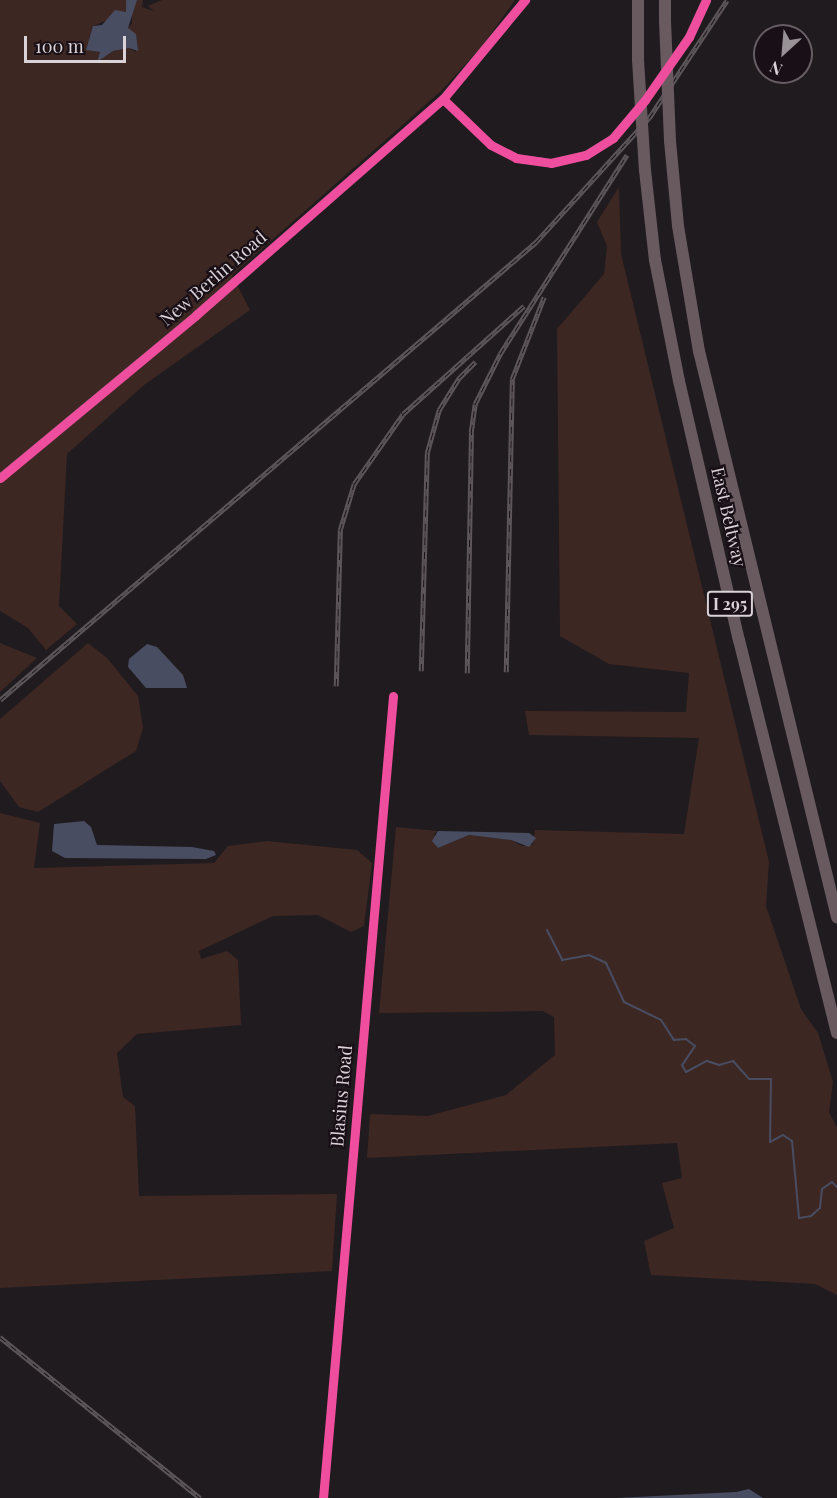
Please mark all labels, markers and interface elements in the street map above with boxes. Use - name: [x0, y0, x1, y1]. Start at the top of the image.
- scale bar: [27, 24, 129, 62]
- north arrow: [753, 24, 813, 84]
- text: 100 m: [35, 34, 84, 58]
- text: N: [766, 57, 786, 81]
- street label: New Berlin Road: [155, 226, 271, 330]
- street label: East Beltway: [707, 465, 751, 569]
- road number: I 295: [706, 591, 754, 617]
- street label: Blasius Road: [326, 1044, 356, 1148]

